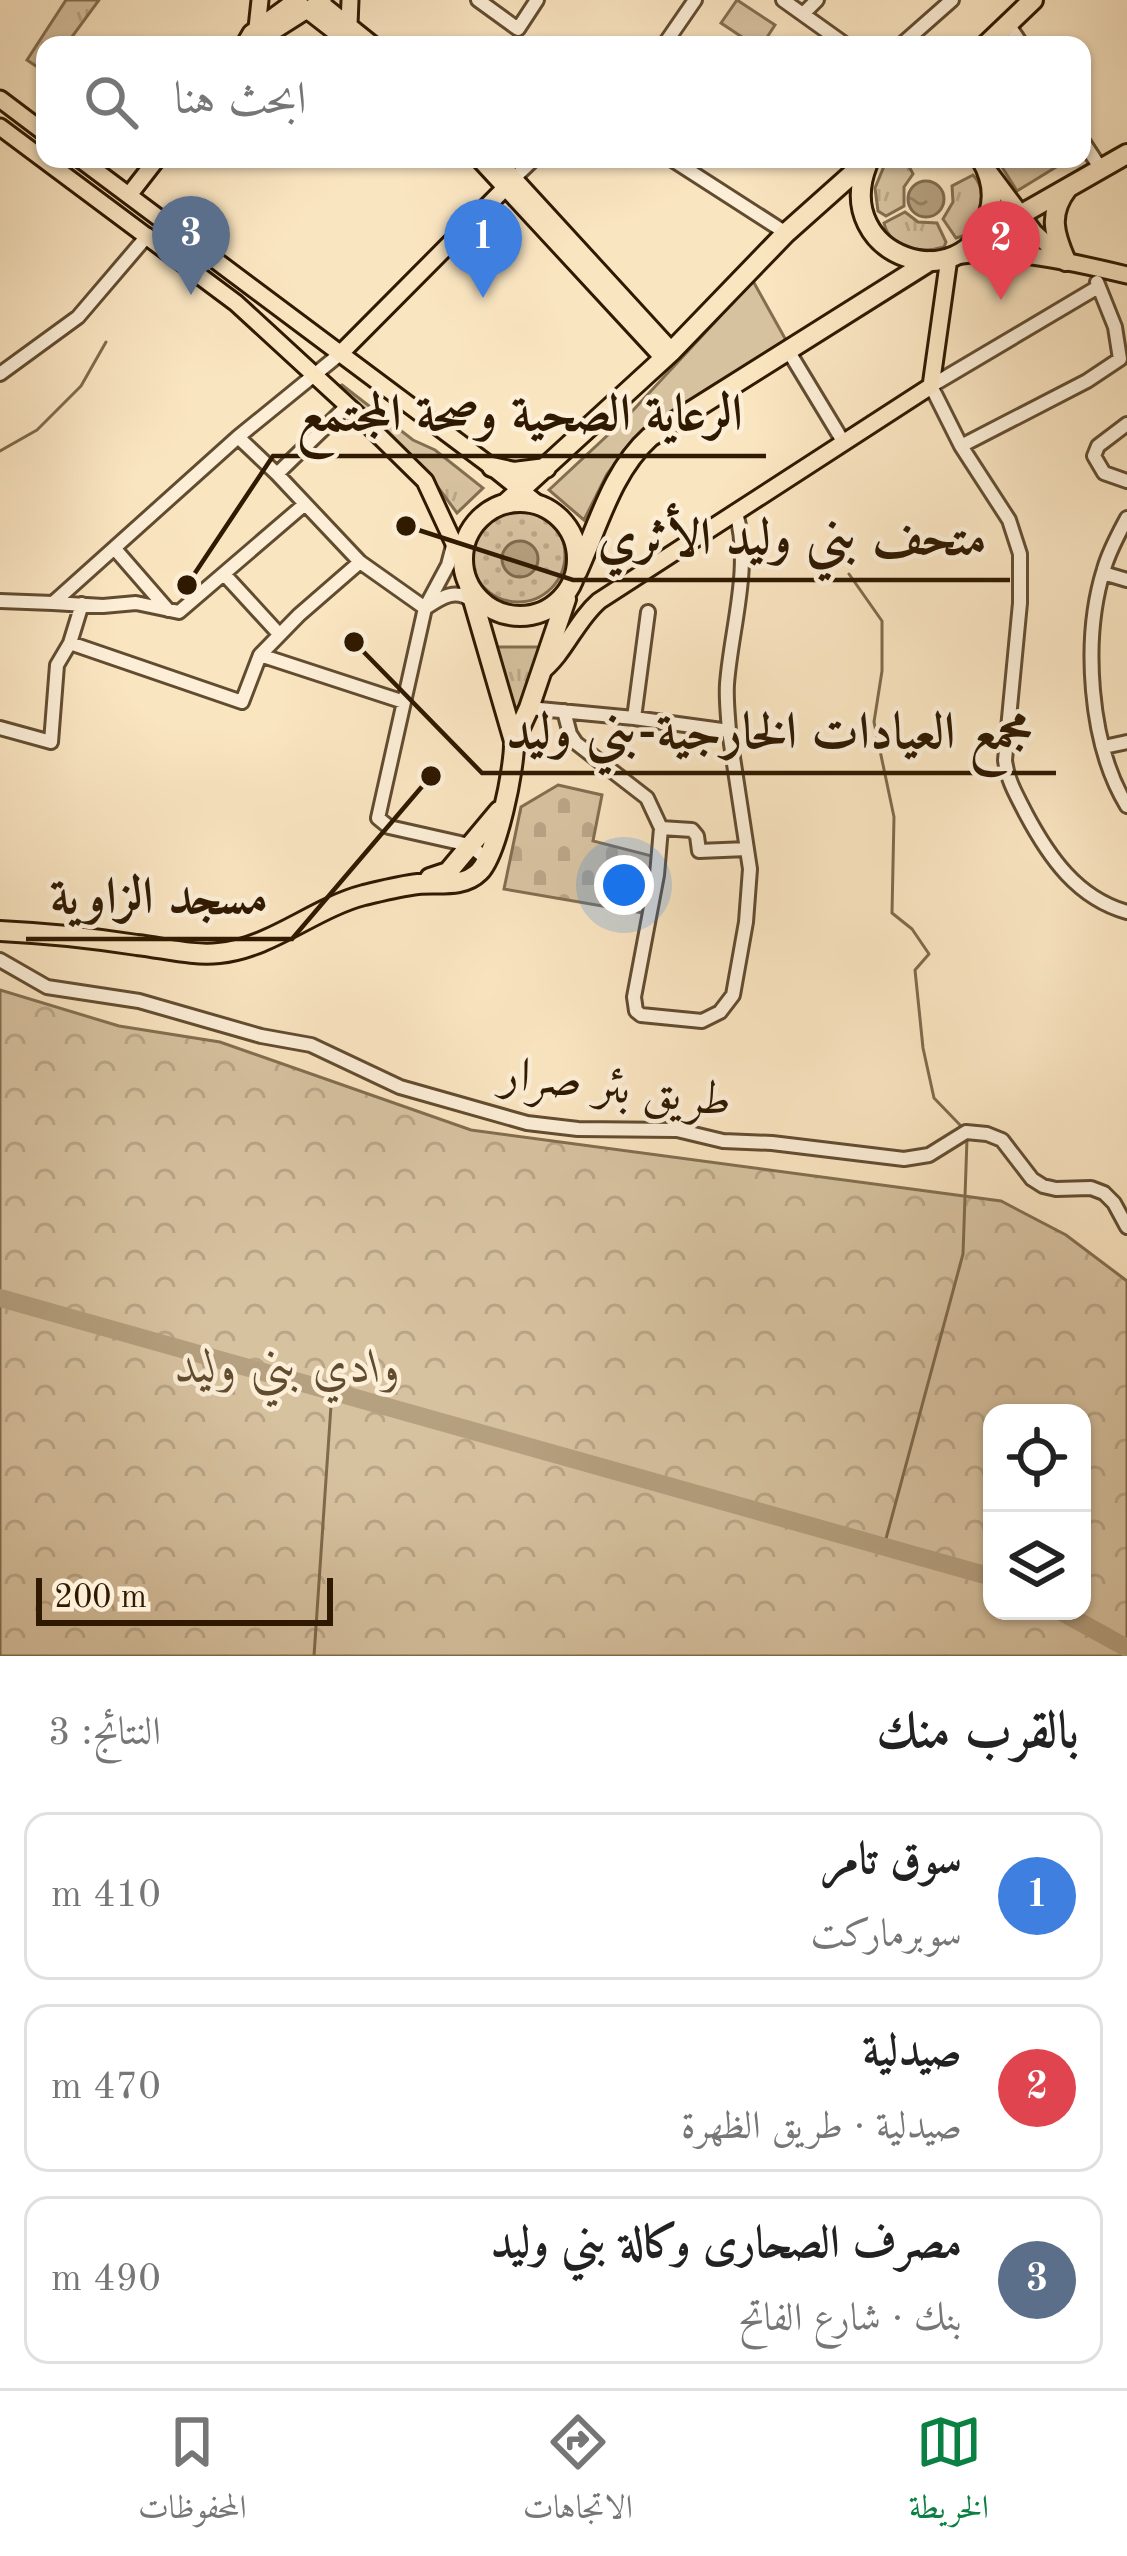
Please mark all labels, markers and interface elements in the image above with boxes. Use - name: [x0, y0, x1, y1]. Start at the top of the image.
- search box: [36, 36, 1091, 168]
- icon: search: [78, 69, 144, 135]
- text: ابحث هنا: [174, 79, 307, 124]
- pin: 3: [152, 196, 230, 295]
- pin: 1: [444, 199, 522, 298]
- pin: 2: [962, 201, 1040, 300]
- callout: الرعاية الصحية وصحة المجتمع: [273, 369, 766, 456]
- text: الرعاية الصحية وصحة المجتمع: [297, 390, 743, 460]
- callout: متحف بني وليد الأثري: [573, 493, 1010, 580]
- text: متحف بني وليد الأثري: [597, 502, 987, 582]
- callout: مجمع العيادات الخارجية-بني وليد: [482, 686, 1056, 773]
- text: مجمع العيادات الخارجية-بني وليد: [506, 709, 1032, 778]
- callout: مسجد الزاوية: [26, 852, 292, 939]
- your location: [594, 855, 654, 915]
- text: مسجد الزاوية: [50, 873, 268, 928]
- street label: طريق بئر صرار: [494, 1051, 734, 1131]
- park label: وادي بني وليد: [175, 1345, 401, 1408]
- map controls: [983, 1404, 1091, 1620]
- button: locate: [983, 1404, 1091, 1512]
- button: layers: [983, 1512, 1091, 1620]
- scale bar: [36, 1572, 333, 1625]
- text: 200 m: [54, 1582, 147, 1615]
- text: بالقرب منك: [876, 1708, 1079, 1759]
- text: النتائج: 3: [48, 1714, 161, 1753]
- text: سوق تامر: [822, 1839, 962, 1884]
- text: 410 m: [51, 1876, 161, 1915]
- text: 1: [1026, 1876, 1048, 1915]
- text: سوبرماركت: [811, 1916, 962, 1955]
- text: صيدلية: [863, 2031, 962, 2076]
- text: 470 m: [51, 2068, 161, 2107]
- text: 2: [1026, 2068, 1048, 2107]
- text: صيدلية · طريق الظهرة: [681, 2108, 962, 2147]
- text: مصرف الصحارى وكالة بني وليد: [491, 2223, 962, 2268]
- text: 490 m: [51, 2260, 161, 2299]
- text: 3: [1026, 2260, 1048, 2299]
- text: بنك · شارع الفاتح: [738, 2300, 962, 2339]
- tab: المحفوظات: [138, 2409, 247, 2539]
- tab: الاتجاهات: [523, 2409, 633, 2539]
- tab: الخريطة: [909, 2409, 989, 2539]

